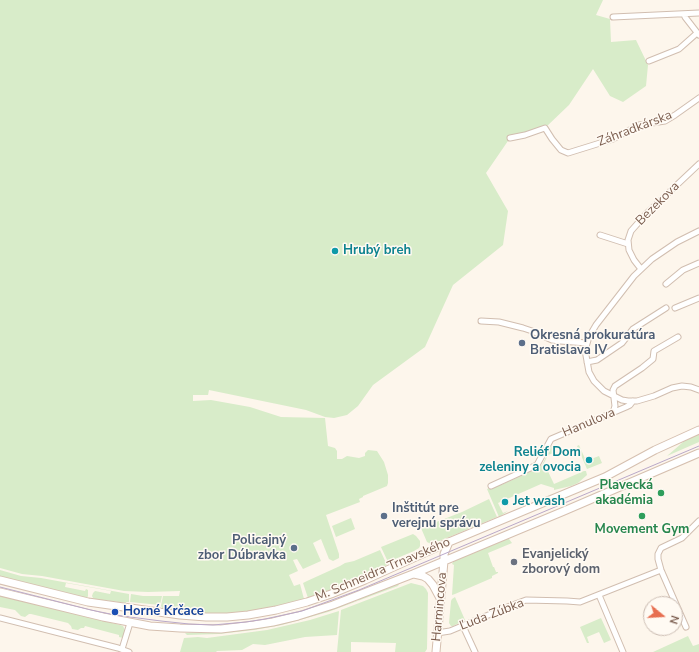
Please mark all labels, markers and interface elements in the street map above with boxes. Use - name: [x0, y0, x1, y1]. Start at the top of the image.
- street label: Záhradkárska: [596, 108, 674, 150]
- street label: Bezekova: [633, 179, 683, 229]
- place label: Hrubý breh: [343, 243, 411, 259]
- marker: Hrubý breh: [330, 246, 340, 256]
- place label: Okresná prokuratúra Bratislava IV: [530, 328, 655, 359]
- marker: Okresná prokuratúra Bratislava IV: [517, 338, 527, 348]
- street label: Hanulova: [560, 405, 618, 441]
- place label: Reliéf Dom zeleniny a ovocia: [479, 445, 581, 476]
- marker: Reliéf Dom zeleniny a ovocia: [584, 455, 594, 465]
- place label: Plavecká akadémia: [595, 478, 653, 509]
- marker: Plavecká akadémia: [656, 488, 666, 498]
- place label: Jet wash: [513, 494, 565, 510]
- marker: Jet wash: [500, 497, 510, 507]
- place label: Inštitút pre verejnú správu: [392, 501, 480, 532]
- marker: Inštitút pre verejnú správu: [379, 511, 389, 521]
- marker: Movement Gym: [637, 511, 647, 521]
- place label: Movement Gym: [595, 522, 689, 538]
- place label: Policajný zbor Dúbravka: [198, 533, 286, 564]
- street label: M. Schneidra Trnavského: [313, 535, 453, 605]
- marker: Policajný zbor Dúbravka: [289, 543, 299, 553]
- place label: Evanjelický zborový dom: [522, 547, 600, 578]
- marker: Evanjelický zborový dom: [509, 557, 519, 567]
- street label: Harmincova: [429, 572, 451, 642]
- street label: Ľuda Zúbka: [458, 596, 526, 634]
- north arrow: [643, 596, 683, 636]
- place label: Horné Krčace: [123, 604, 204, 620]
- marker: Horné Krčace: [110, 607, 120, 617]
- text: N: [666, 613, 682, 626]

